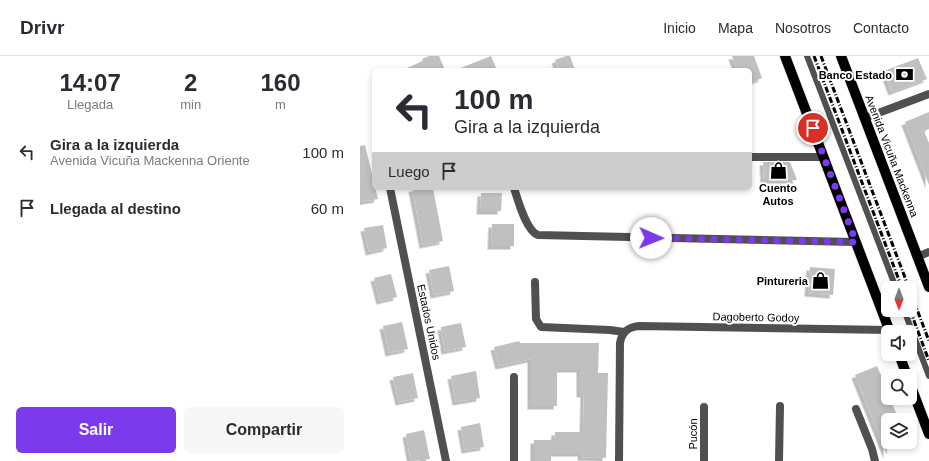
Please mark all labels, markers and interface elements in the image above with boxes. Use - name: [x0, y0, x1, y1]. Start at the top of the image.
- text: Drivr: [20, 17, 64, 38]
- text: Inicio: [663, 20, 696, 36]
- text: Mapa: [718, 20, 753, 36]
- text: Nosotros: [775, 20, 831, 36]
- text: Contacto: [853, 20, 909, 36]
- bank icon: Banco Estado: [895, 65, 915, 85]
- text: 14:07: [59, 69, 121, 96]
- text: 2: [184, 69, 197, 96]
- text: 160: [261, 69, 301, 96]
- place label: Banco Estado: [819, 69, 892, 81]
- icon: left: [388, 84, 440, 136]
- text: 100 m: [454, 84, 533, 115]
- street label: Avenida Vicuña Mackenna: [863, 93, 921, 220]
- text: Llegada: [67, 97, 113, 112]
- text: min: [180, 97, 201, 112]
- text: m: [275, 97, 286, 112]
- pin: [796, 111, 830, 145]
- text: Gira a la izquierda: [454, 117, 600, 137]
- icon: arrive: [802, 117, 824, 139]
- text: Gira a la izquierda: [50, 136, 179, 153]
- icon: left: [16, 141, 38, 163]
- text: 100 m: [302, 144, 344, 161]
- text: Avenida Vicuña Mackenna Oriente: [50, 153, 250, 168]
- icon: arrive: [438, 160, 460, 182]
- shop icon: Cuento Autos: [768, 160, 788, 180]
- text: Luego: [388, 163, 430, 180]
- place label: Cuento Autos: [759, 182, 797, 207]
- icon: arrive: [16, 197, 38, 219]
- text: Llegada al destino: [50, 200, 181, 217]
- text: 60 m: [311, 200, 344, 217]
- position arrow: [630, 217, 672, 259]
- shop icon: Pintureria: [811, 271, 831, 291]
- place label: Pintureria: [757, 275, 809, 287]
- north arrow: [881, 281, 917, 317]
- map controls: [881, 281, 917, 449]
- street label: Estados Unidos: [415, 283, 443, 361]
- street label: Dagoberto Godoy: [712, 310, 800, 324]
- button: sound: [881, 325, 917, 361]
- button: search: [881, 369, 917, 405]
- button: Salir: [16, 407, 176, 453]
- button: Compartir: [184, 407, 344, 453]
- button: layers: [881, 413, 917, 449]
- street label: Pucón: [687, 418, 699, 450]

